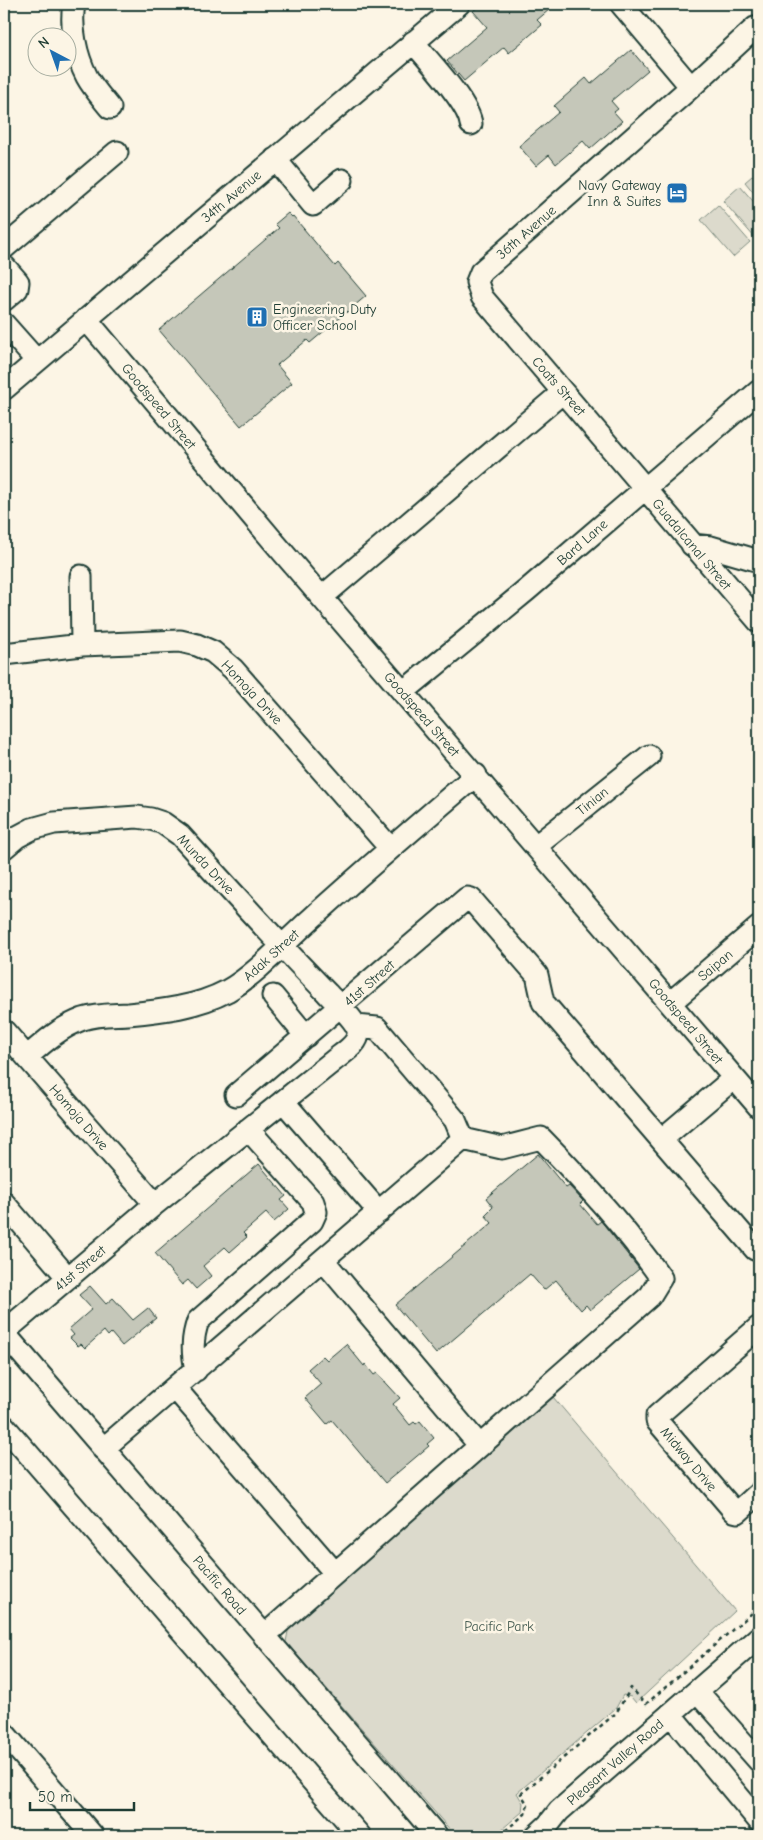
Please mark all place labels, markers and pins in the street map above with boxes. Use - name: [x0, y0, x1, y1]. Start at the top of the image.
- place label: Navy Gateway Inn & Suites: [578, 177, 662, 210]
- hotel icon: Navy Gateway Inn & Suites: [665, 181, 689, 205]
- place label: Engineering Duty Officer School: [273, 301, 377, 334]
- building icon: Engineering Duty Officer School: [245, 305, 269, 329]

